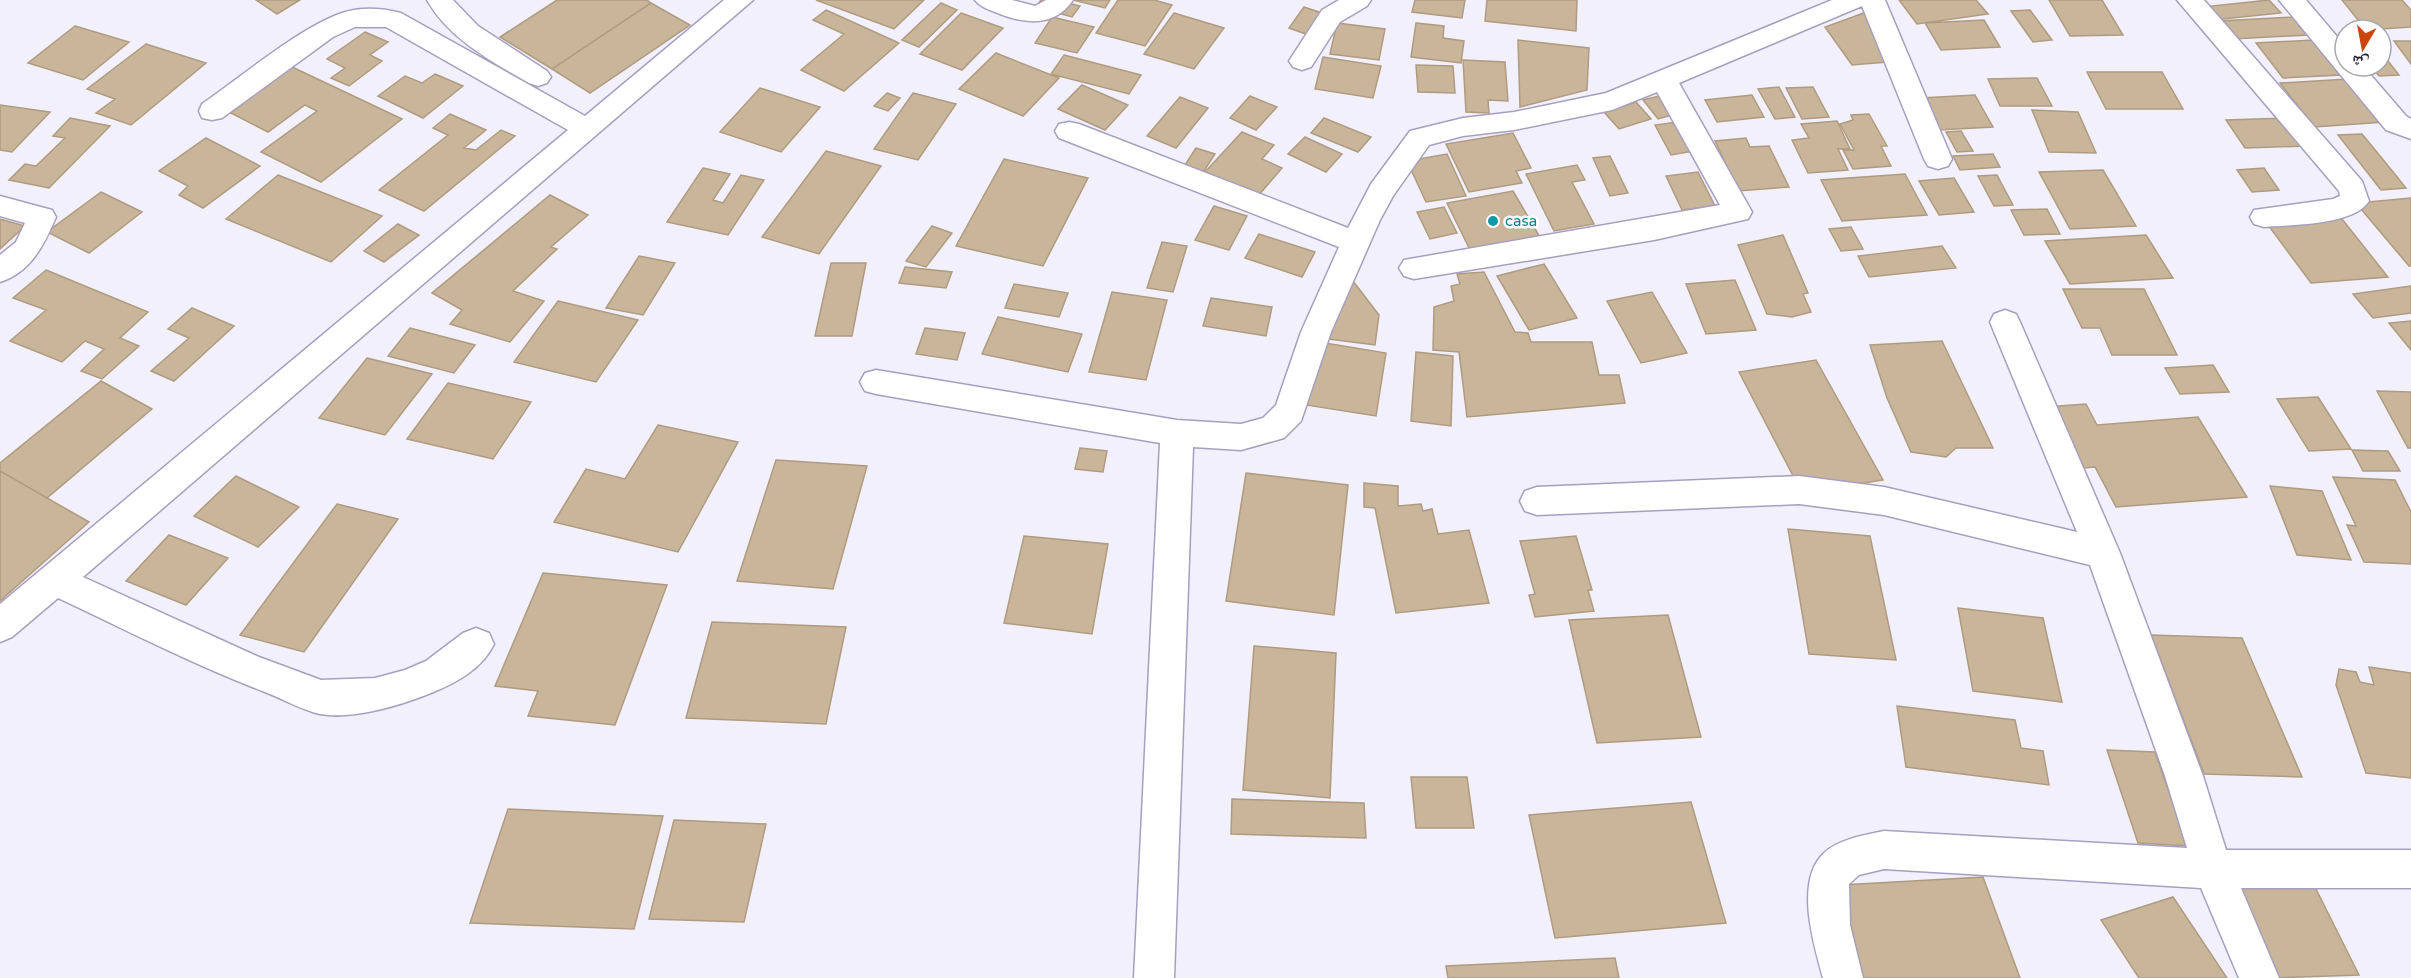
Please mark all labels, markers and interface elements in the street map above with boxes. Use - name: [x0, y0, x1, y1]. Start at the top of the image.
- north arrow: [2333, 18, 2393, 78]
- text: ش: [2350, 50, 2371, 73]
- place label: casa: [1505, 212, 1537, 230]
- marker: casa: [1486, 214, 1500, 228]

